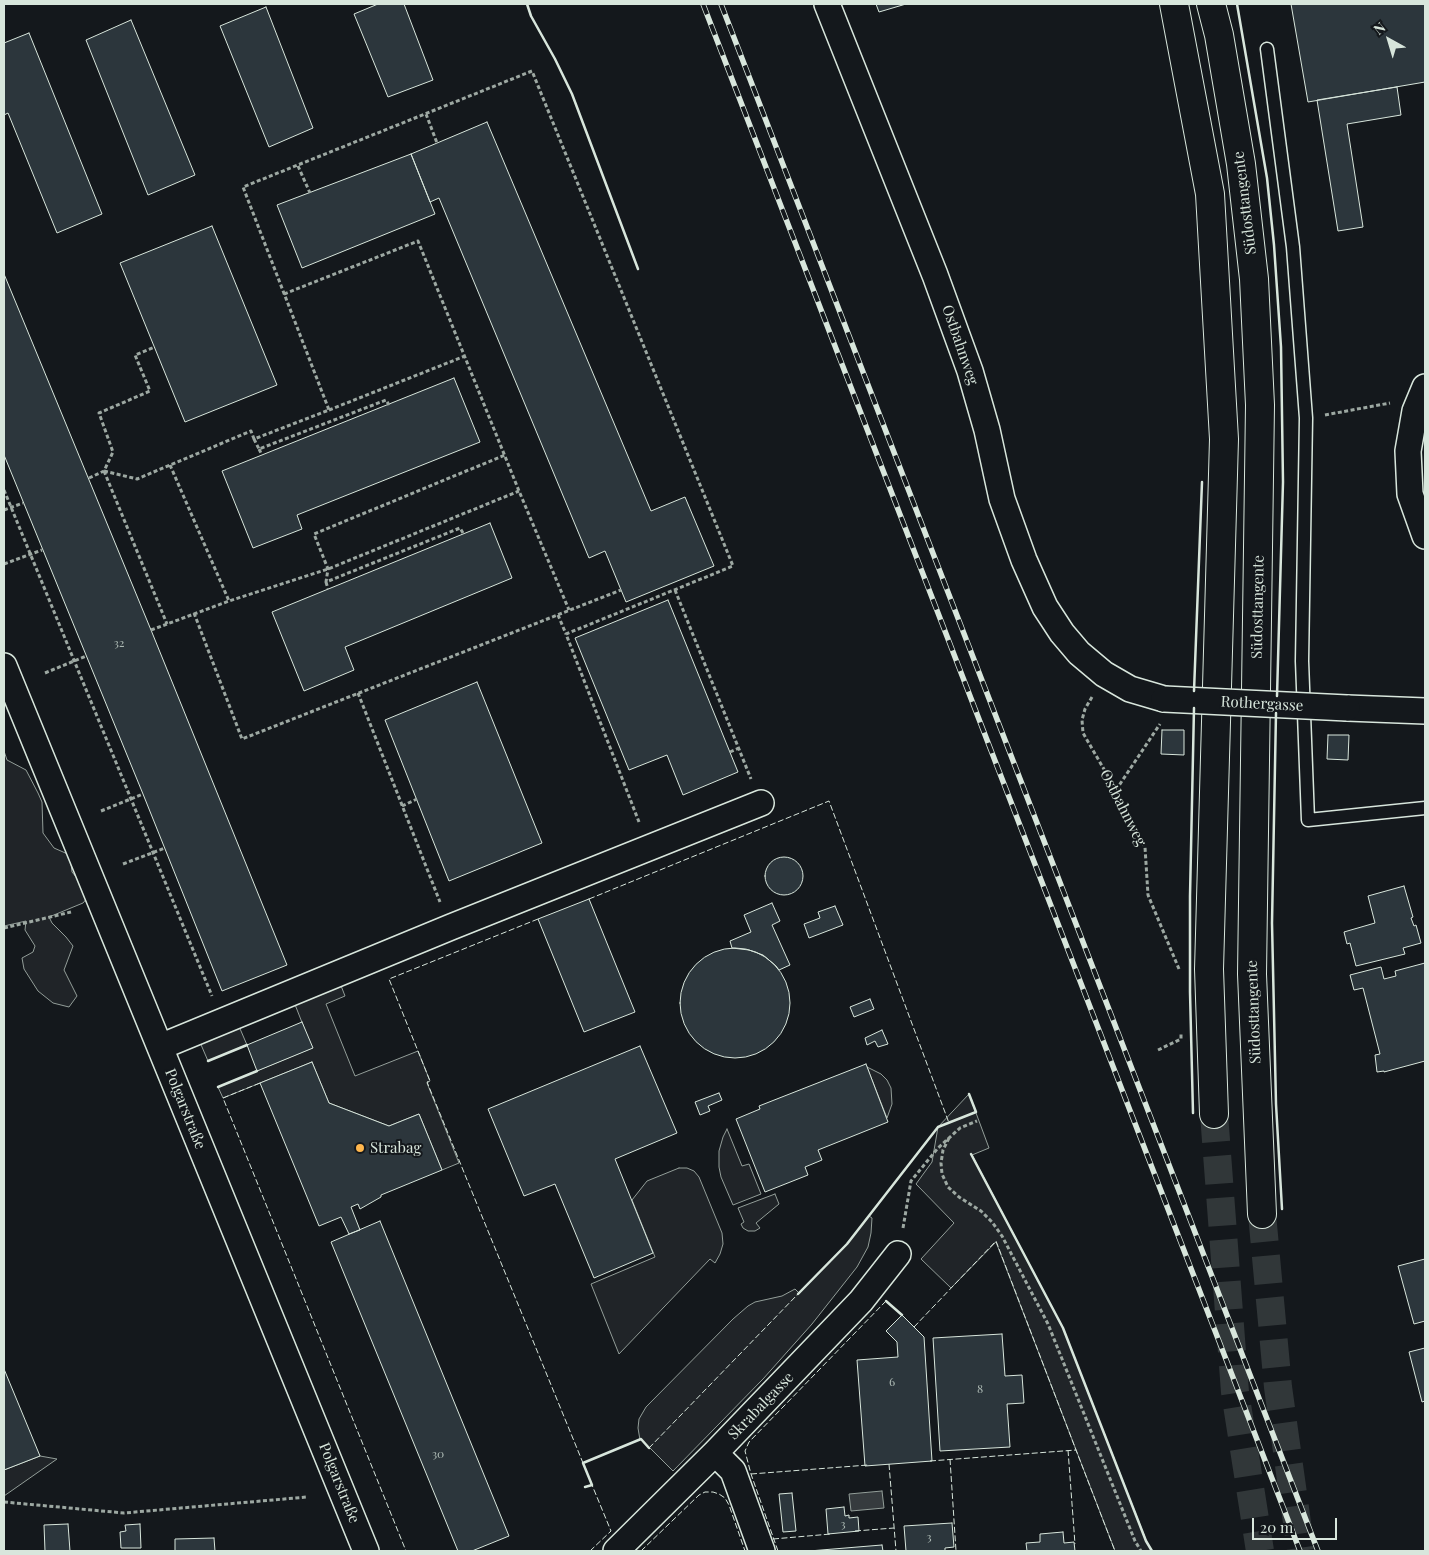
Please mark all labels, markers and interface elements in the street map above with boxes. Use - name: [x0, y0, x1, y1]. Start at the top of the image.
- north arrow: [1364, 15, 1414, 65]
- text: N: [1369, 17, 1389, 39]
- street label: Südosttangente: [1230, 150, 1260, 256]
- street label: Ostbahnweg: [938, 303, 982, 387]
- street label: Südosttangente: [1248, 555, 1268, 659]
- house number: 32: [113, 636, 125, 650]
- street label: Rothergasse: [1220, 693, 1304, 715]
- street label: Ostbahnweg: [1096, 767, 1150, 849]
- street label: Südosttangente: [1243, 960, 1265, 1064]
- street label: Polgarstraße: [161, 1066, 209, 1152]
- place label: Strabag: [370, 1139, 421, 1157]
- marker: Strabag: [354, 1142, 366, 1154]
- street label: Skrabalgasse: [724, 1368, 798, 1444]
- house number: 6: [889, 1375, 895, 1389]
- house number: 8: [977, 1382, 983, 1396]
- street label: Polgarstraße: [315, 1440, 363, 1526]
- house number: 30: [432, 1447, 444, 1461]
- scale bar: [1254, 1508, 1339, 1540]
- house number: 3: [840, 1517, 846, 1531]
- text: 20 m: [1260, 1517, 1293, 1537]
- house number: 3: [926, 1530, 932, 1544]

